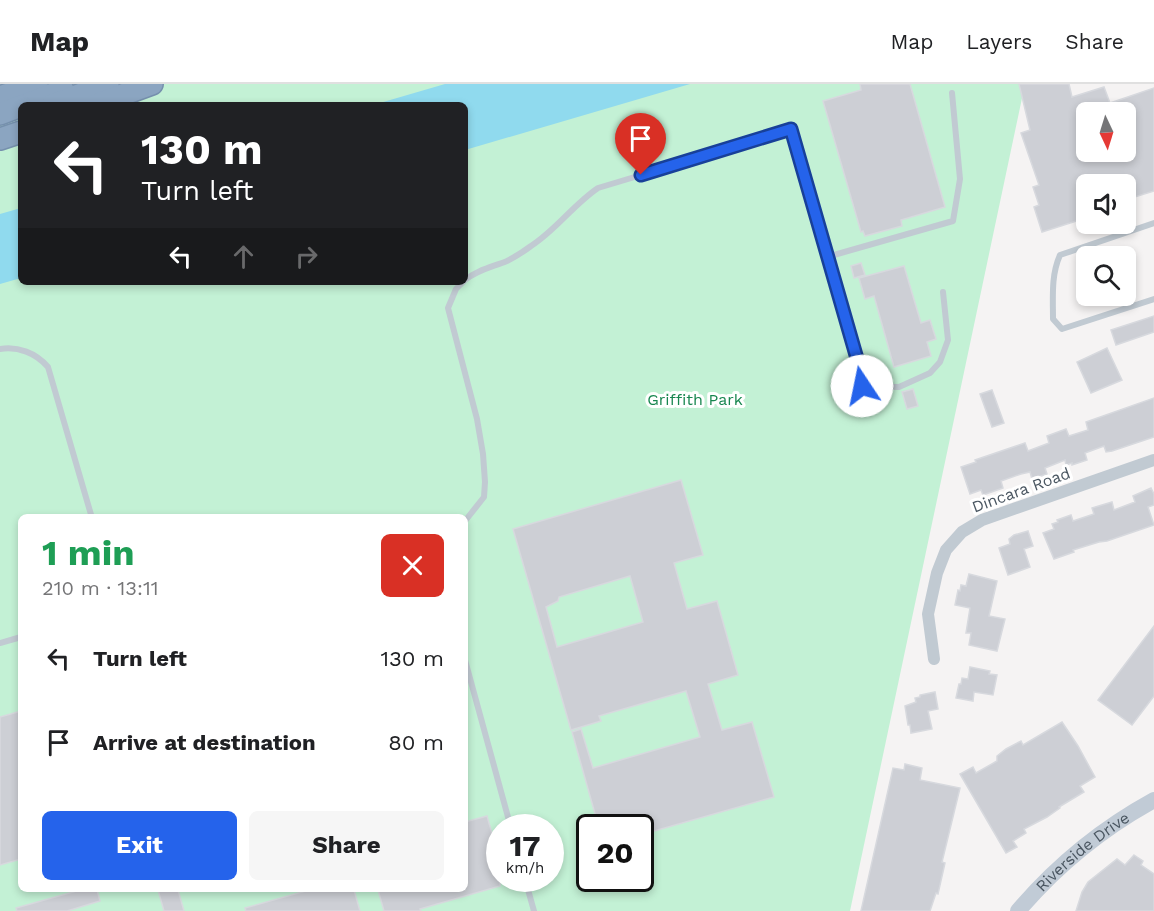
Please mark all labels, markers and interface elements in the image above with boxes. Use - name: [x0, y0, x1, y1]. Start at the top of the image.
- text: Map: [30, 25, 89, 58]
- text: Map: [890, 29, 933, 54]
- text: Layers: [966, 29, 1032, 54]
- text: Share: [1065, 29, 1124, 54]
- north arrow: [1076, 102, 1136, 162]
- map controls: [1076, 102, 1136, 306]
- pin: [615, 113, 666, 175]
- icon: arrive: [624, 122, 657, 155]
- text: 130 m: [141, 125, 263, 174]
- icon: left: [42, 126, 120, 204]
- button: sound: [1076, 174, 1136, 234]
- text: Turn left: [141, 175, 253, 207]
- icon: left: [164, 240, 197, 273]
- icon: ahead: [227, 240, 260, 273]
- icon: right: [290, 240, 323, 273]
- button: search: [1076, 246, 1136, 306]
- position arrow: [830, 354, 894, 418]
- park label: Griffith Park: [647, 390, 743, 409]
- street label: Dincara Road: [969, 463, 1073, 517]
- text: 1 min: [42, 532, 134, 574]
- button: close: [381, 534, 444, 597]
- text: 210 m · 13:11: [42, 576, 159, 600]
- icon: left: [42, 642, 75, 675]
- text: Turn left: [93, 646, 187, 671]
- text: 130 m: [380, 646, 444, 671]
- icon: arrive: [42, 726, 75, 759]
- text: Arrive at destination: [93, 730, 316, 755]
- text: 80 m: [388, 730, 444, 755]
- street label: Riverside Drive: [1031, 808, 1133, 895]
- button: Exit: [42, 811, 237, 880]
- button: Share: [249, 811, 444, 880]
- speed limit sign: 20: [576, 814, 654, 892]
- text: 17: [509, 828, 541, 863]
- text: km/h: [506, 859, 544, 877]

